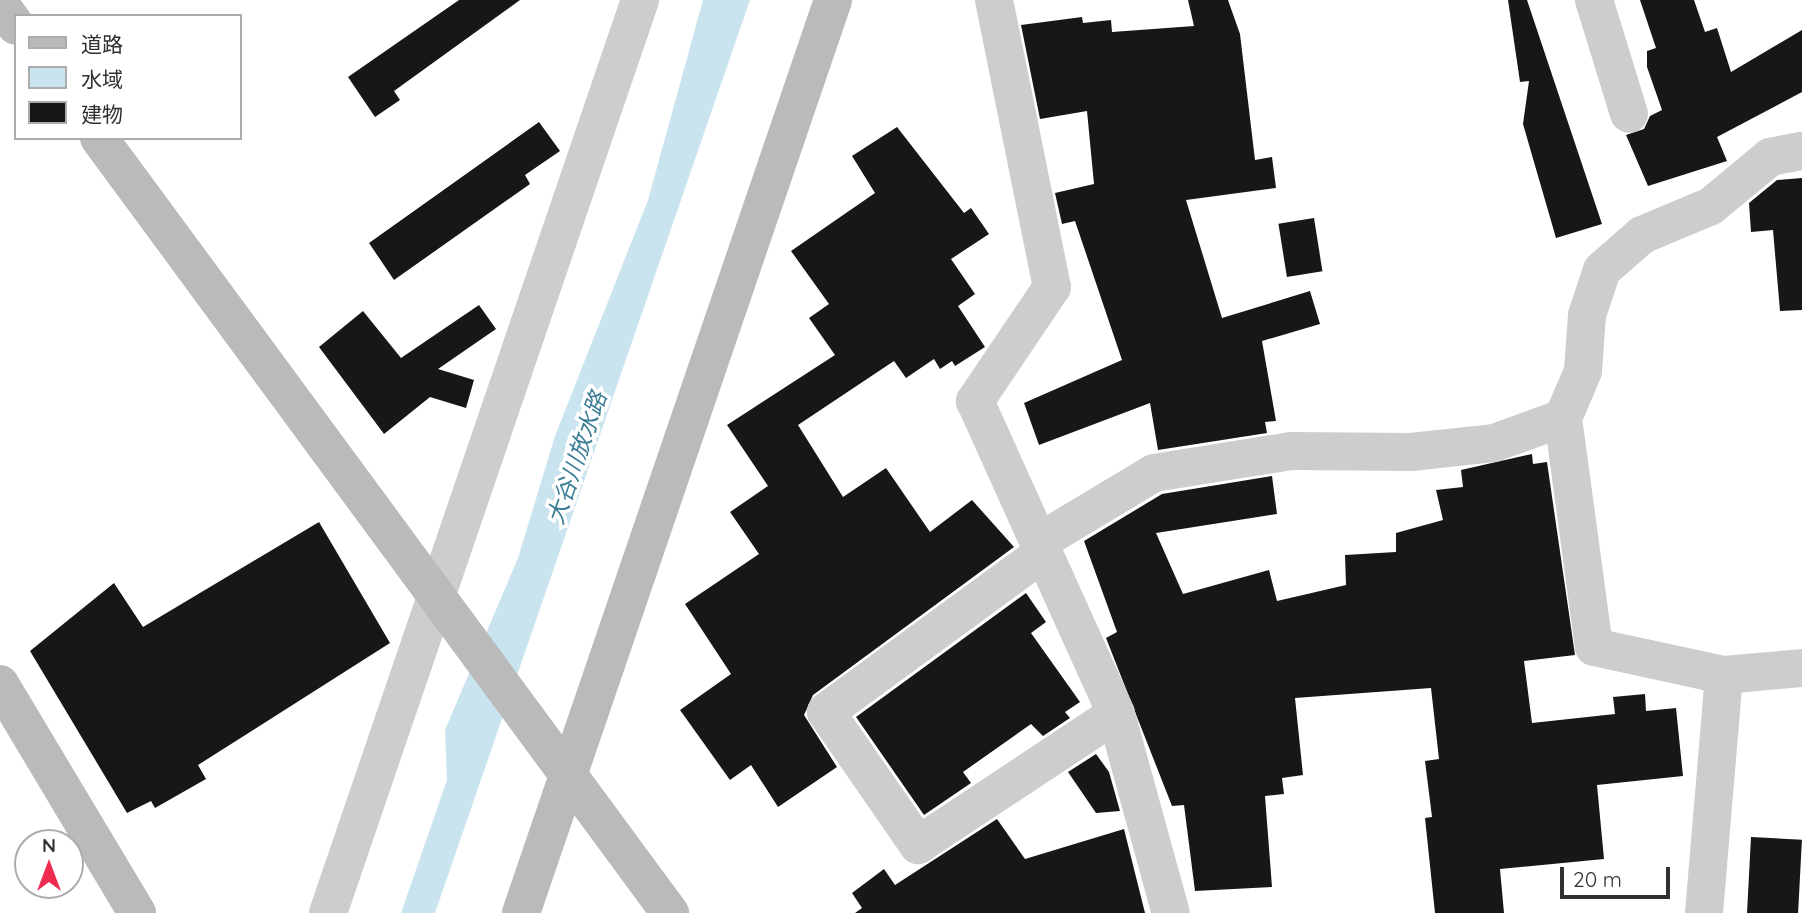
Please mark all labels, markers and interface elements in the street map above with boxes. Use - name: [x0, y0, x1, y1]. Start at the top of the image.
- legend: [14, 14, 242, 140]
- text: 道路: [81, 31, 123, 57]
- text: 水域: [81, 66, 123, 92]
- text: 建物: [81, 101, 123, 127]
- water label: 大谷川放水路: [541, 388, 613, 528]
- north arrow: [14, 829, 84, 899]
- text: N: [42, 833, 56, 857]
- scale bar: [1564, 853, 1674, 897]
- text: 20 m: [1573, 866, 1622, 892]

